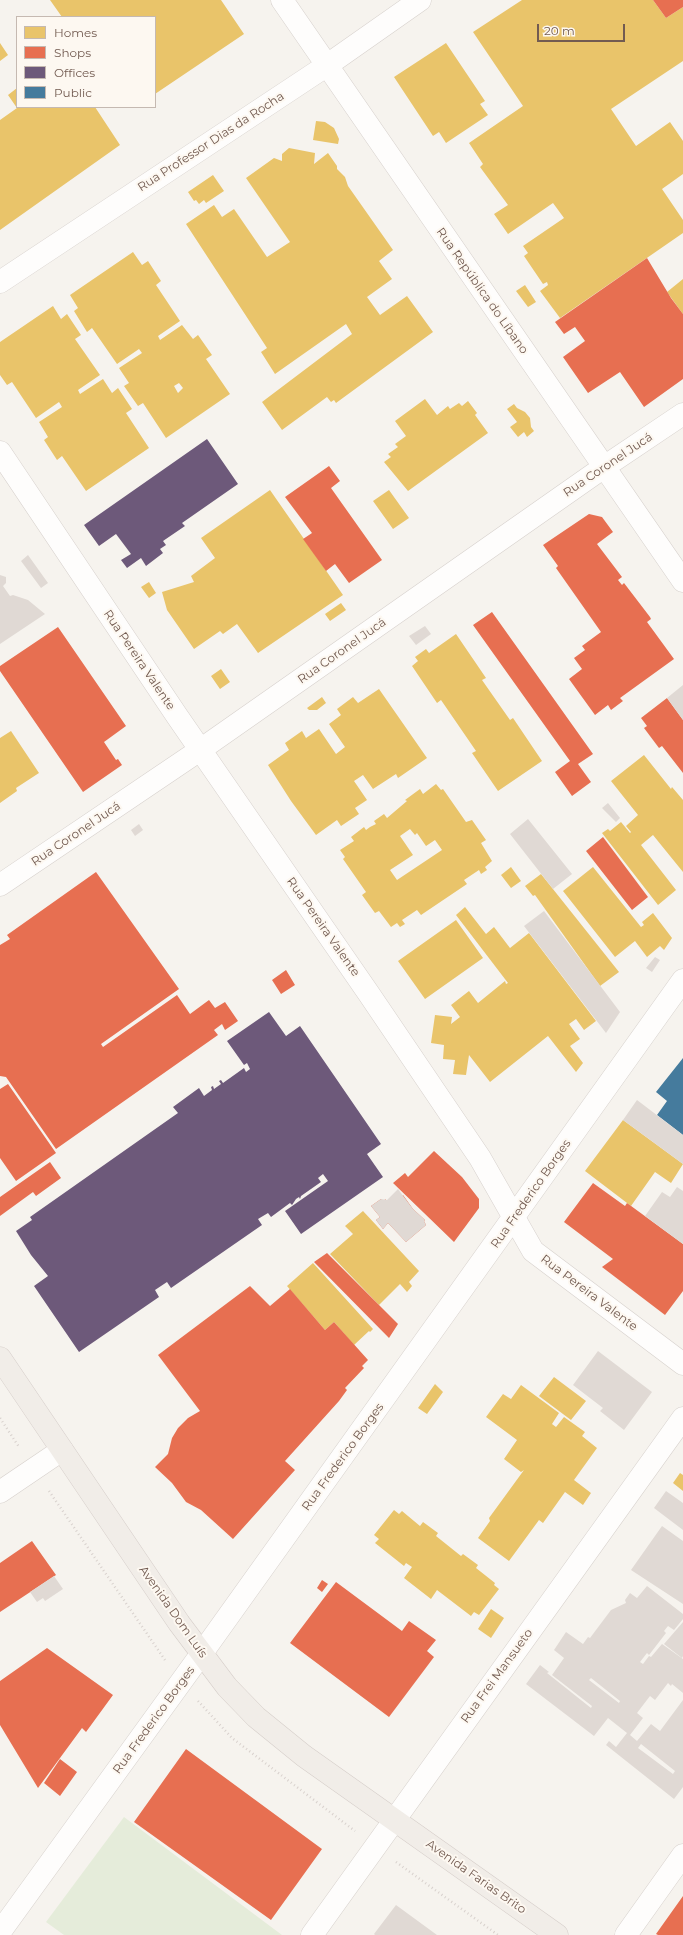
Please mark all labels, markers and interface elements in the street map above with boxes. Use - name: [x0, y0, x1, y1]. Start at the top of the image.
- legend: [16, 16, 156, 108]
- scale bar: [539, 16, 627, 42]
- text: 20 m: [544, 23, 575, 38]
- text: Homes: [54, 25, 97, 40]
- text: Shops: [54, 45, 91, 60]
- text: Offices: [54, 65, 95, 80]
- text: Public: [54, 85, 92, 100]
- street label: Rua Professor Dias da Rocha: [135, 89, 287, 195]
- street label: Rua República do Líbano: [433, 225, 531, 357]
- street label: Rua Coronel Jucá: [561, 430, 655, 500]
- street label: Rua Pereira Valente: [100, 607, 178, 713]
- street label: Rua Coronel Jucá: [295, 615, 389, 687]
- street label: Rua Coronel Jucá: [29, 799, 123, 869]
- street label: Rua Pereira Valente: [283, 875, 363, 979]
- street label: Rua Frederico Borges: [488, 1137, 574, 1251]
- street label: Rua Pereira Valente: [538, 1252, 640, 1334]
- street label: Rua Frederico Borges: [299, 1400, 387, 1514]
- street label: Avenida Dom Luís: [136, 1563, 210, 1661]
- street label: Rua Frei Mansueto: [458, 1626, 536, 1726]
- street label: Rua Frederico Borges: [110, 1663, 198, 1777]
- street label: Avenida Farias Brito: [423, 1837, 529, 1917]

